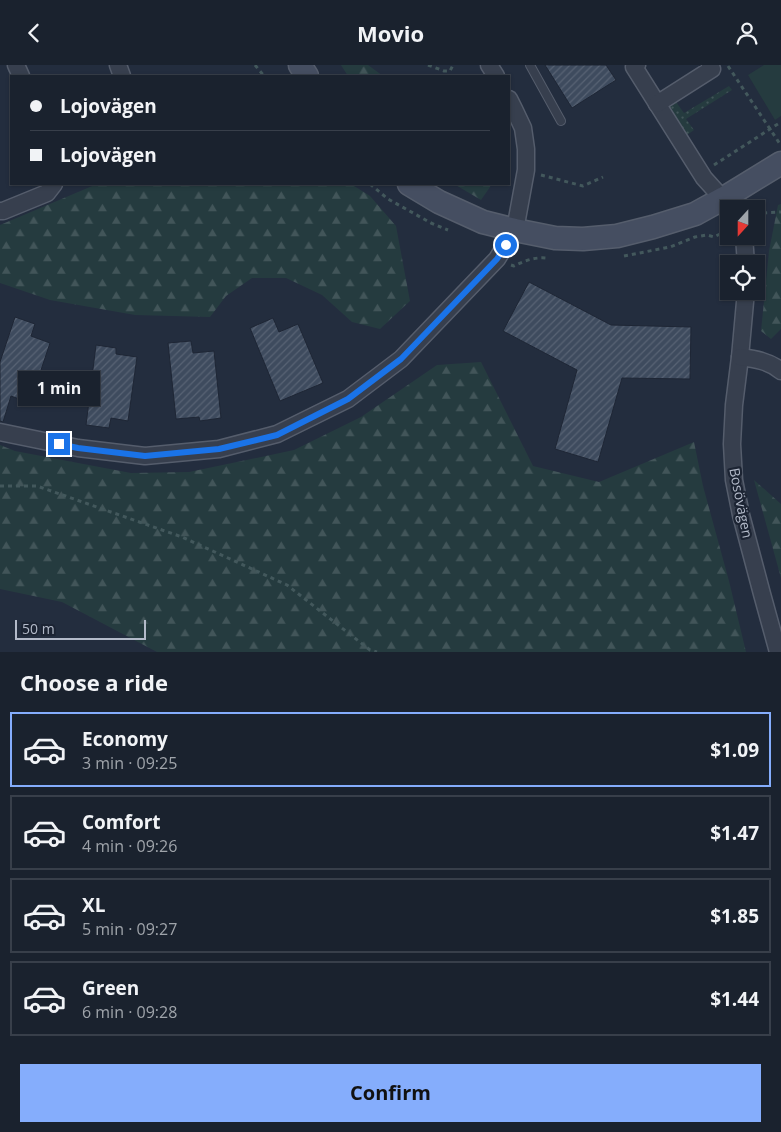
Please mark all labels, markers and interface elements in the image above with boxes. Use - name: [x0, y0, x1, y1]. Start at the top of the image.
- text: Movio: [357, 18, 424, 48]
- icon: back: [20, 19, 48, 47]
- icon: person: [733, 19, 761, 47]
- text: Lojovägen: [60, 93, 157, 119]
- text: Lojovägen: [60, 142, 157, 168]
- north arrow: [720, 200, 765, 245]
- map controls: [720, 200, 765, 300]
- route start: [495, 234, 517, 256]
- button: locate: [720, 255, 765, 300]
- callout: 1 min: [18, 371, 100, 407]
- text: 1 min: [37, 377, 81, 399]
- route end: [48, 433, 70, 455]
- street label: Bosövägen: [725, 466, 758, 540]
- scale bar: [15, 617, 146, 640]
- text: 50 m: [22, 619, 55, 638]
- text: Choose a ride: [20, 667, 168, 697]
- text: Economy: [82, 726, 168, 752]
- icon: car: [22, 727, 67, 772]
- text: $1.09: [710, 737, 759, 763]
- text: 3 min · 09:25: [82, 752, 177, 774]
- text: Comfort: [82, 809, 161, 835]
- icon: car: [22, 810, 67, 855]
- text: $1.47: [710, 820, 759, 846]
- text: 4 min · 09:26: [82, 835, 177, 857]
- text: XL: [82, 892, 105, 918]
- icon: car: [22, 893, 67, 938]
- text: $1.85: [710, 903, 759, 929]
- text: 5 min · 09:27: [82, 918, 177, 940]
- text: Green: [82, 975, 139, 1001]
- icon: car: [22, 976, 67, 1021]
- text: $1.44: [710, 986, 759, 1012]
- text: 6 min · 09:28: [82, 1001, 177, 1023]
- button: Confirm: [20, 1064, 761, 1122]

